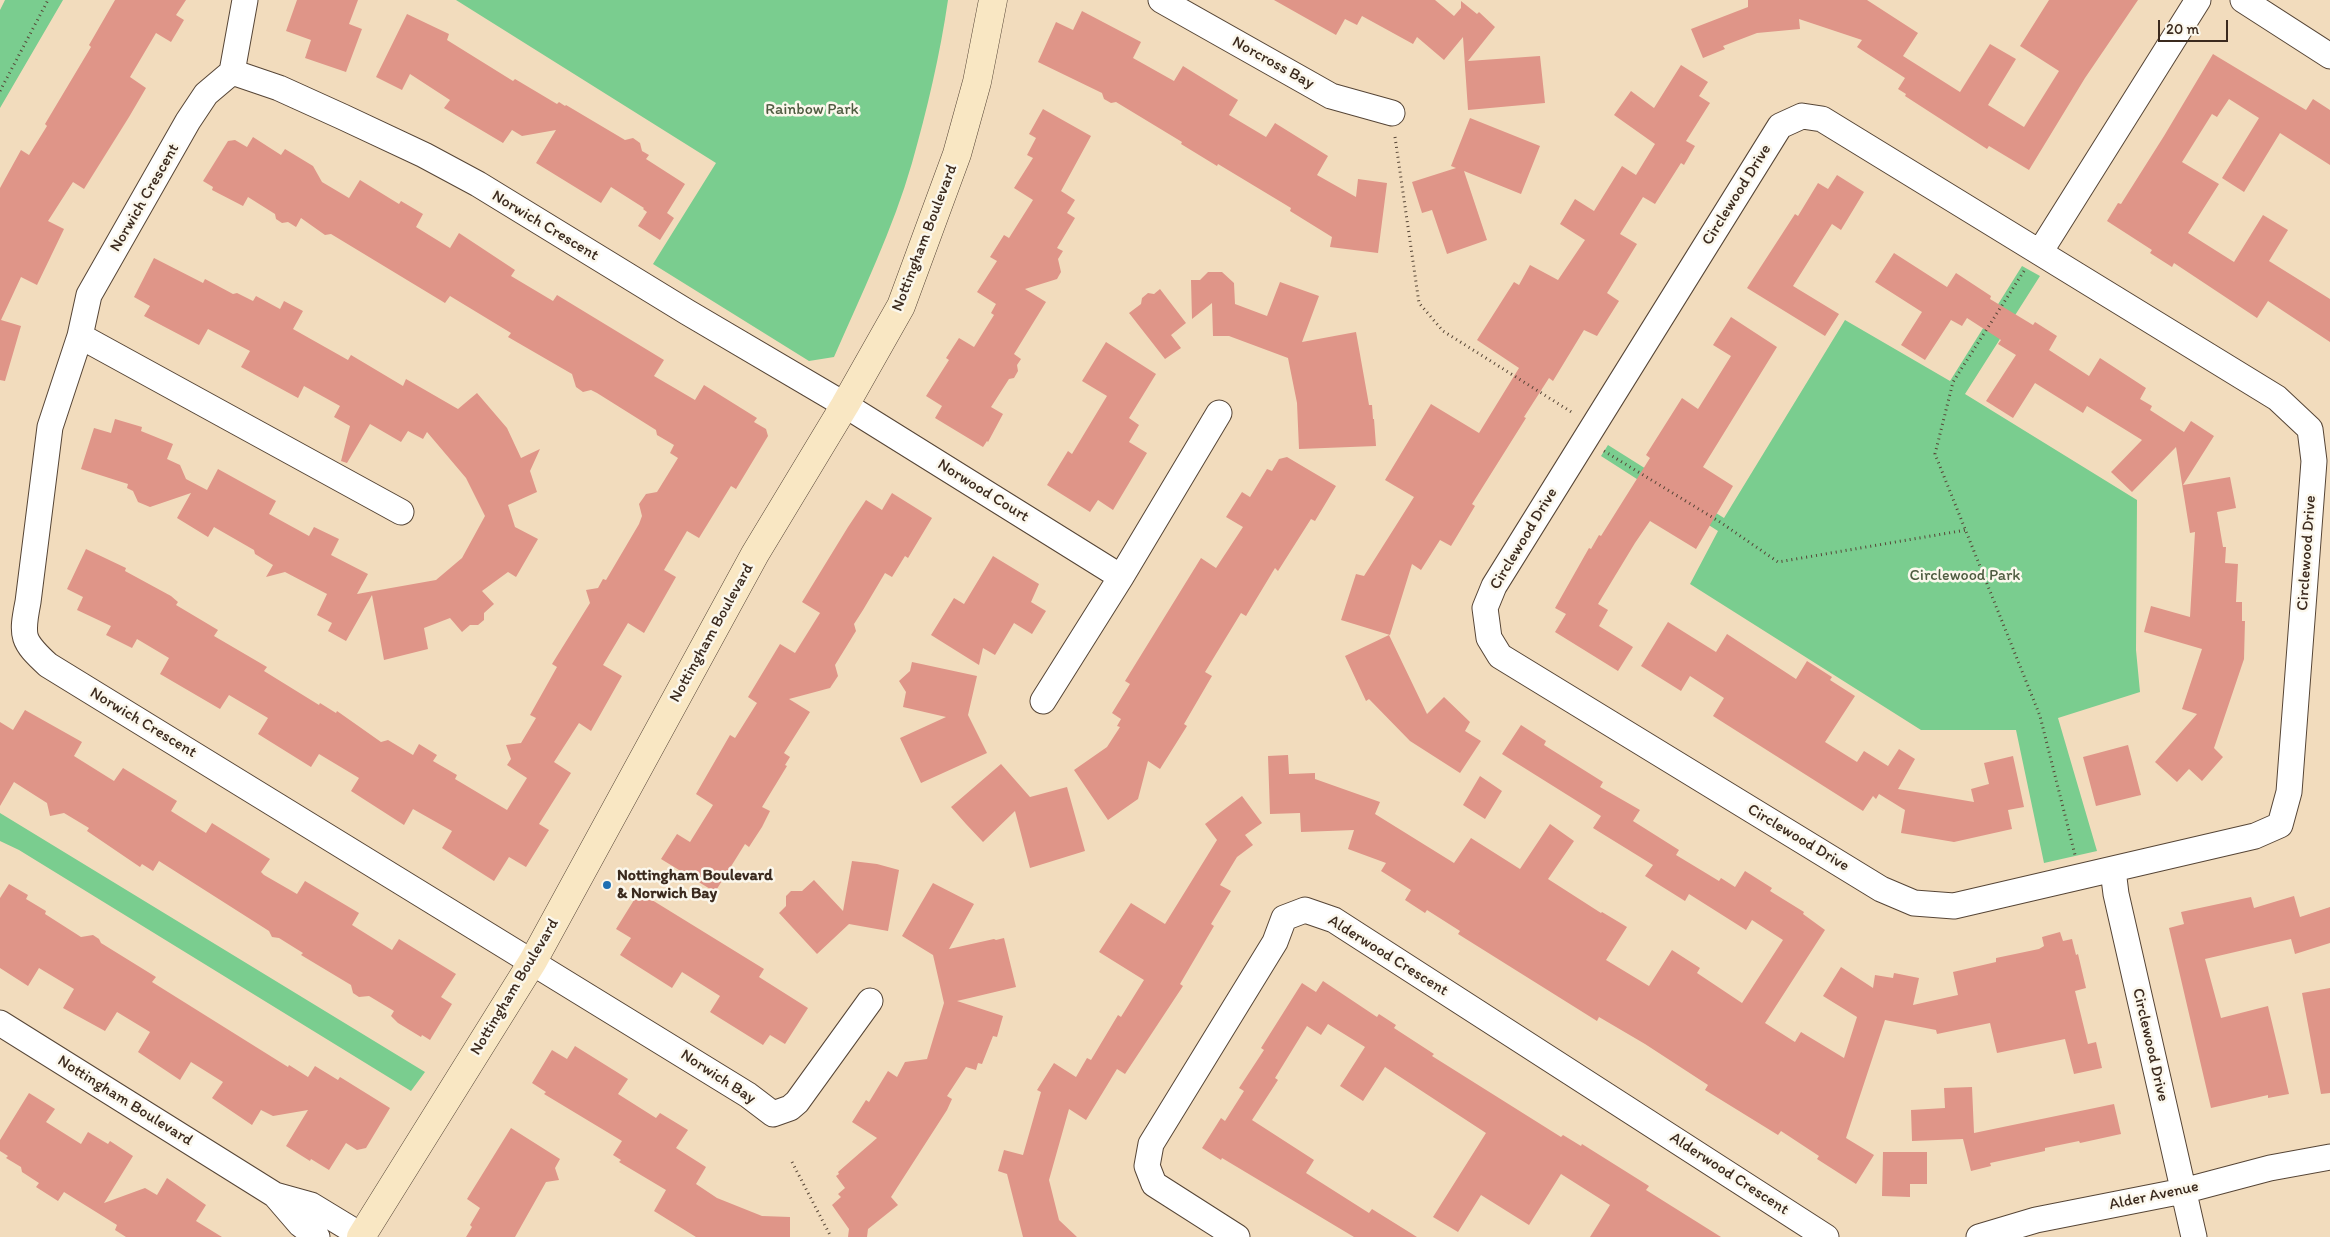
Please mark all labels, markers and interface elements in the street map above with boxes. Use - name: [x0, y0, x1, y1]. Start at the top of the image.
- scale bar: [2160, 10, 2230, 42]
- text: 20 m: [2166, 20, 2199, 38]
- street label: Norcross Bay: [1229, 33, 1317, 93]
- park label: Rainbow Park: [765, 100, 859, 120]
- street label: Norwich Crescent: [106, 141, 184, 255]
- street label: Circlewood Drive: [1698, 141, 1776, 249]
- street label: Nottingham Boulevard: [888, 162, 962, 314]
- street label: Norwich Crescent: [488, 187, 602, 265]
- street label: Norwood Court: [934, 455, 1032, 527]
- street label: Circlewood Drive: [1486, 485, 1562, 593]
- street label: Circlewood Drive: [2293, 495, 2321, 611]
- street label: Nottingham Boulevard: [666, 560, 758, 706]
- park label: Circlewood Park: [1910, 566, 2020, 586]
- street label: Norwich Crescent: [86, 684, 200, 762]
- street label: Circlewood Drive: [1744, 800, 1852, 876]
- place label: Nottingham Boulevard & Norwich Bay: [617, 866, 773, 904]
- marker: Nottingham Boulevard & Norwich Bay: [601, 879, 613, 891]
- street label: Alderwood Crescent: [1324, 911, 1452, 1001]
- street label: Nottingham Boulevard: [467, 915, 563, 1059]
- street label: Circlewood Drive: [2128, 987, 2172, 1103]
- street label: Norwich Bay: [677, 1046, 759, 1108]
- street label: Nottingham Boulevard: [54, 1052, 196, 1150]
- street label: Alderwood Crescent: [1666, 1128, 1792, 1220]
- street label: Alder Avenue: [2108, 1177, 2200, 1215]

